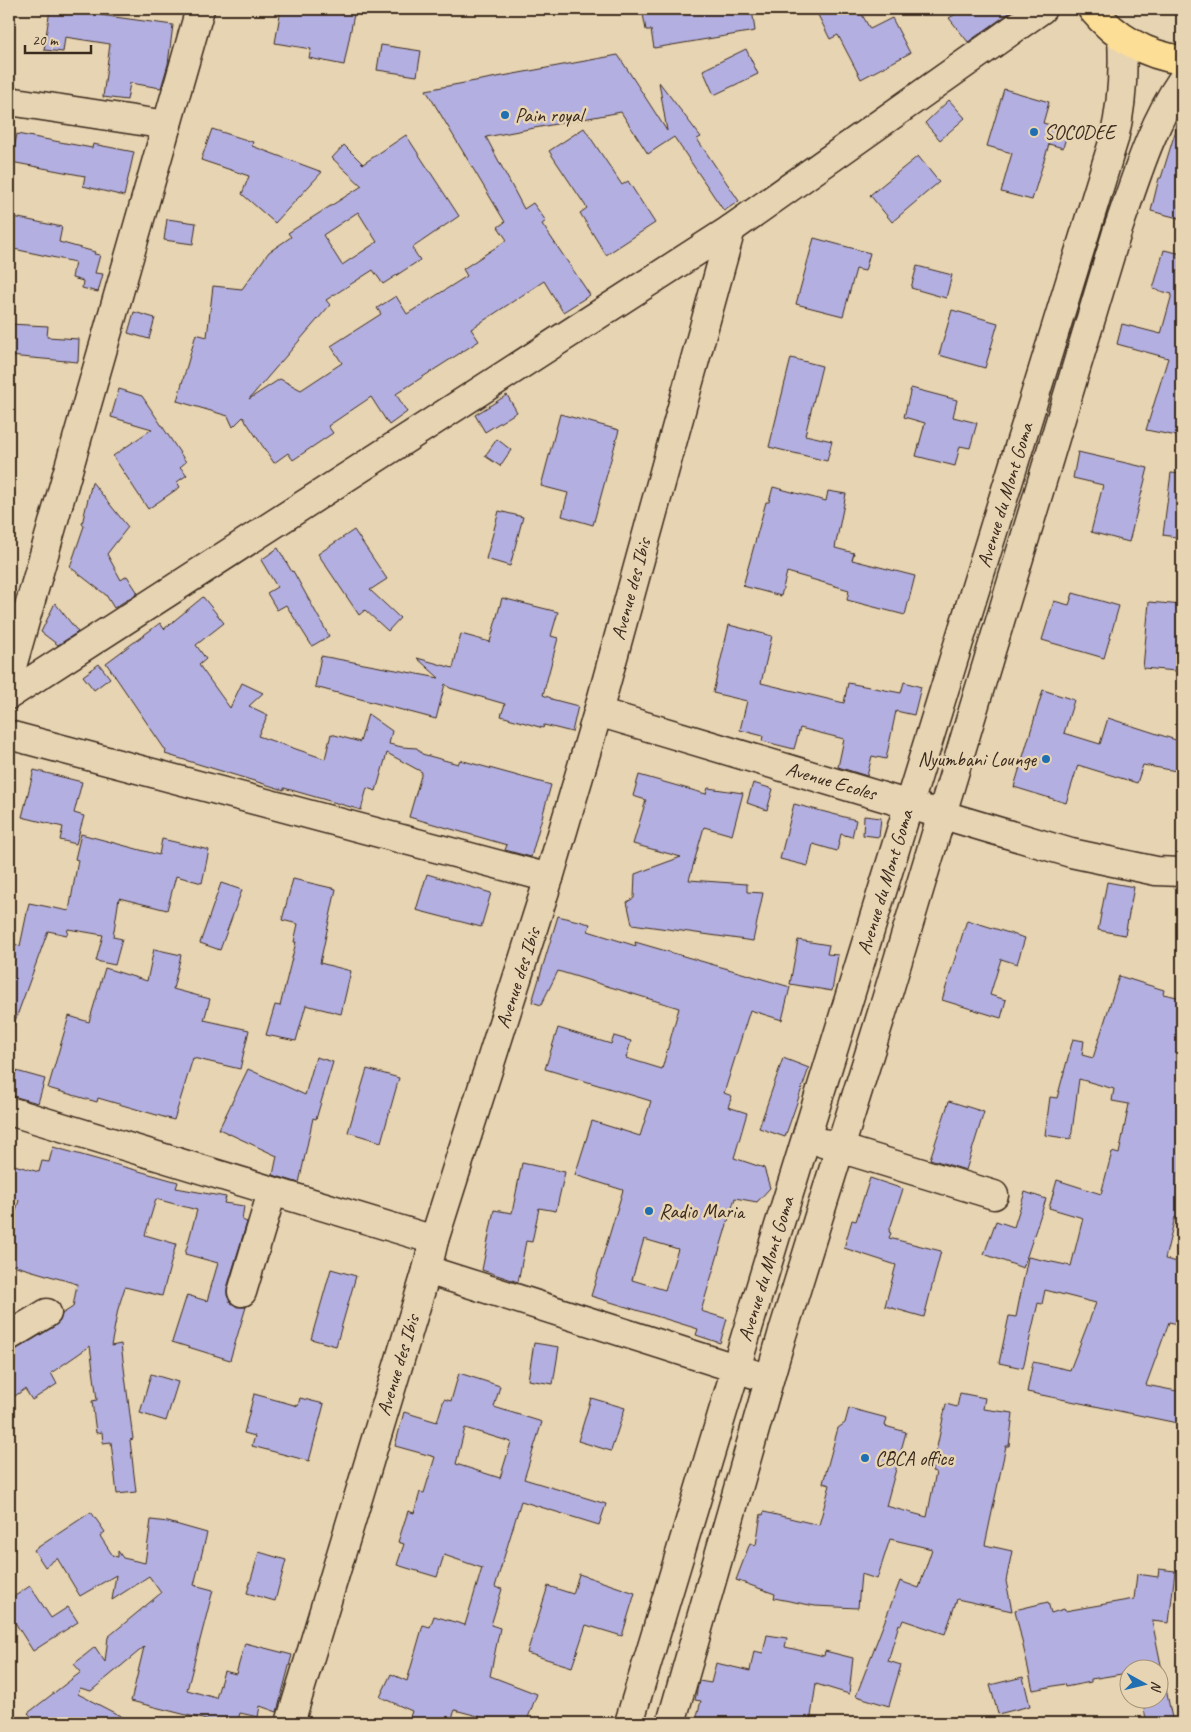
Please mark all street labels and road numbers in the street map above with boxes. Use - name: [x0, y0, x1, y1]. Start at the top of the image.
- street label: Avenue du Mont Goma: [971, 419, 1039, 570]
- street label: Avenue des Ibis: [605, 533, 657, 643]
- street label: Avenue Ecoles: [783, 756, 881, 806]
- street label: Avenue du Mont Goma: [851, 806, 919, 957]
- street label: Avenue des Ibis: [490, 923, 547, 1031]
- street label: Avenue du Mont Goma: [732, 1193, 800, 1344]
- street label: Avenue des Ibis: [371, 1310, 426, 1418]

